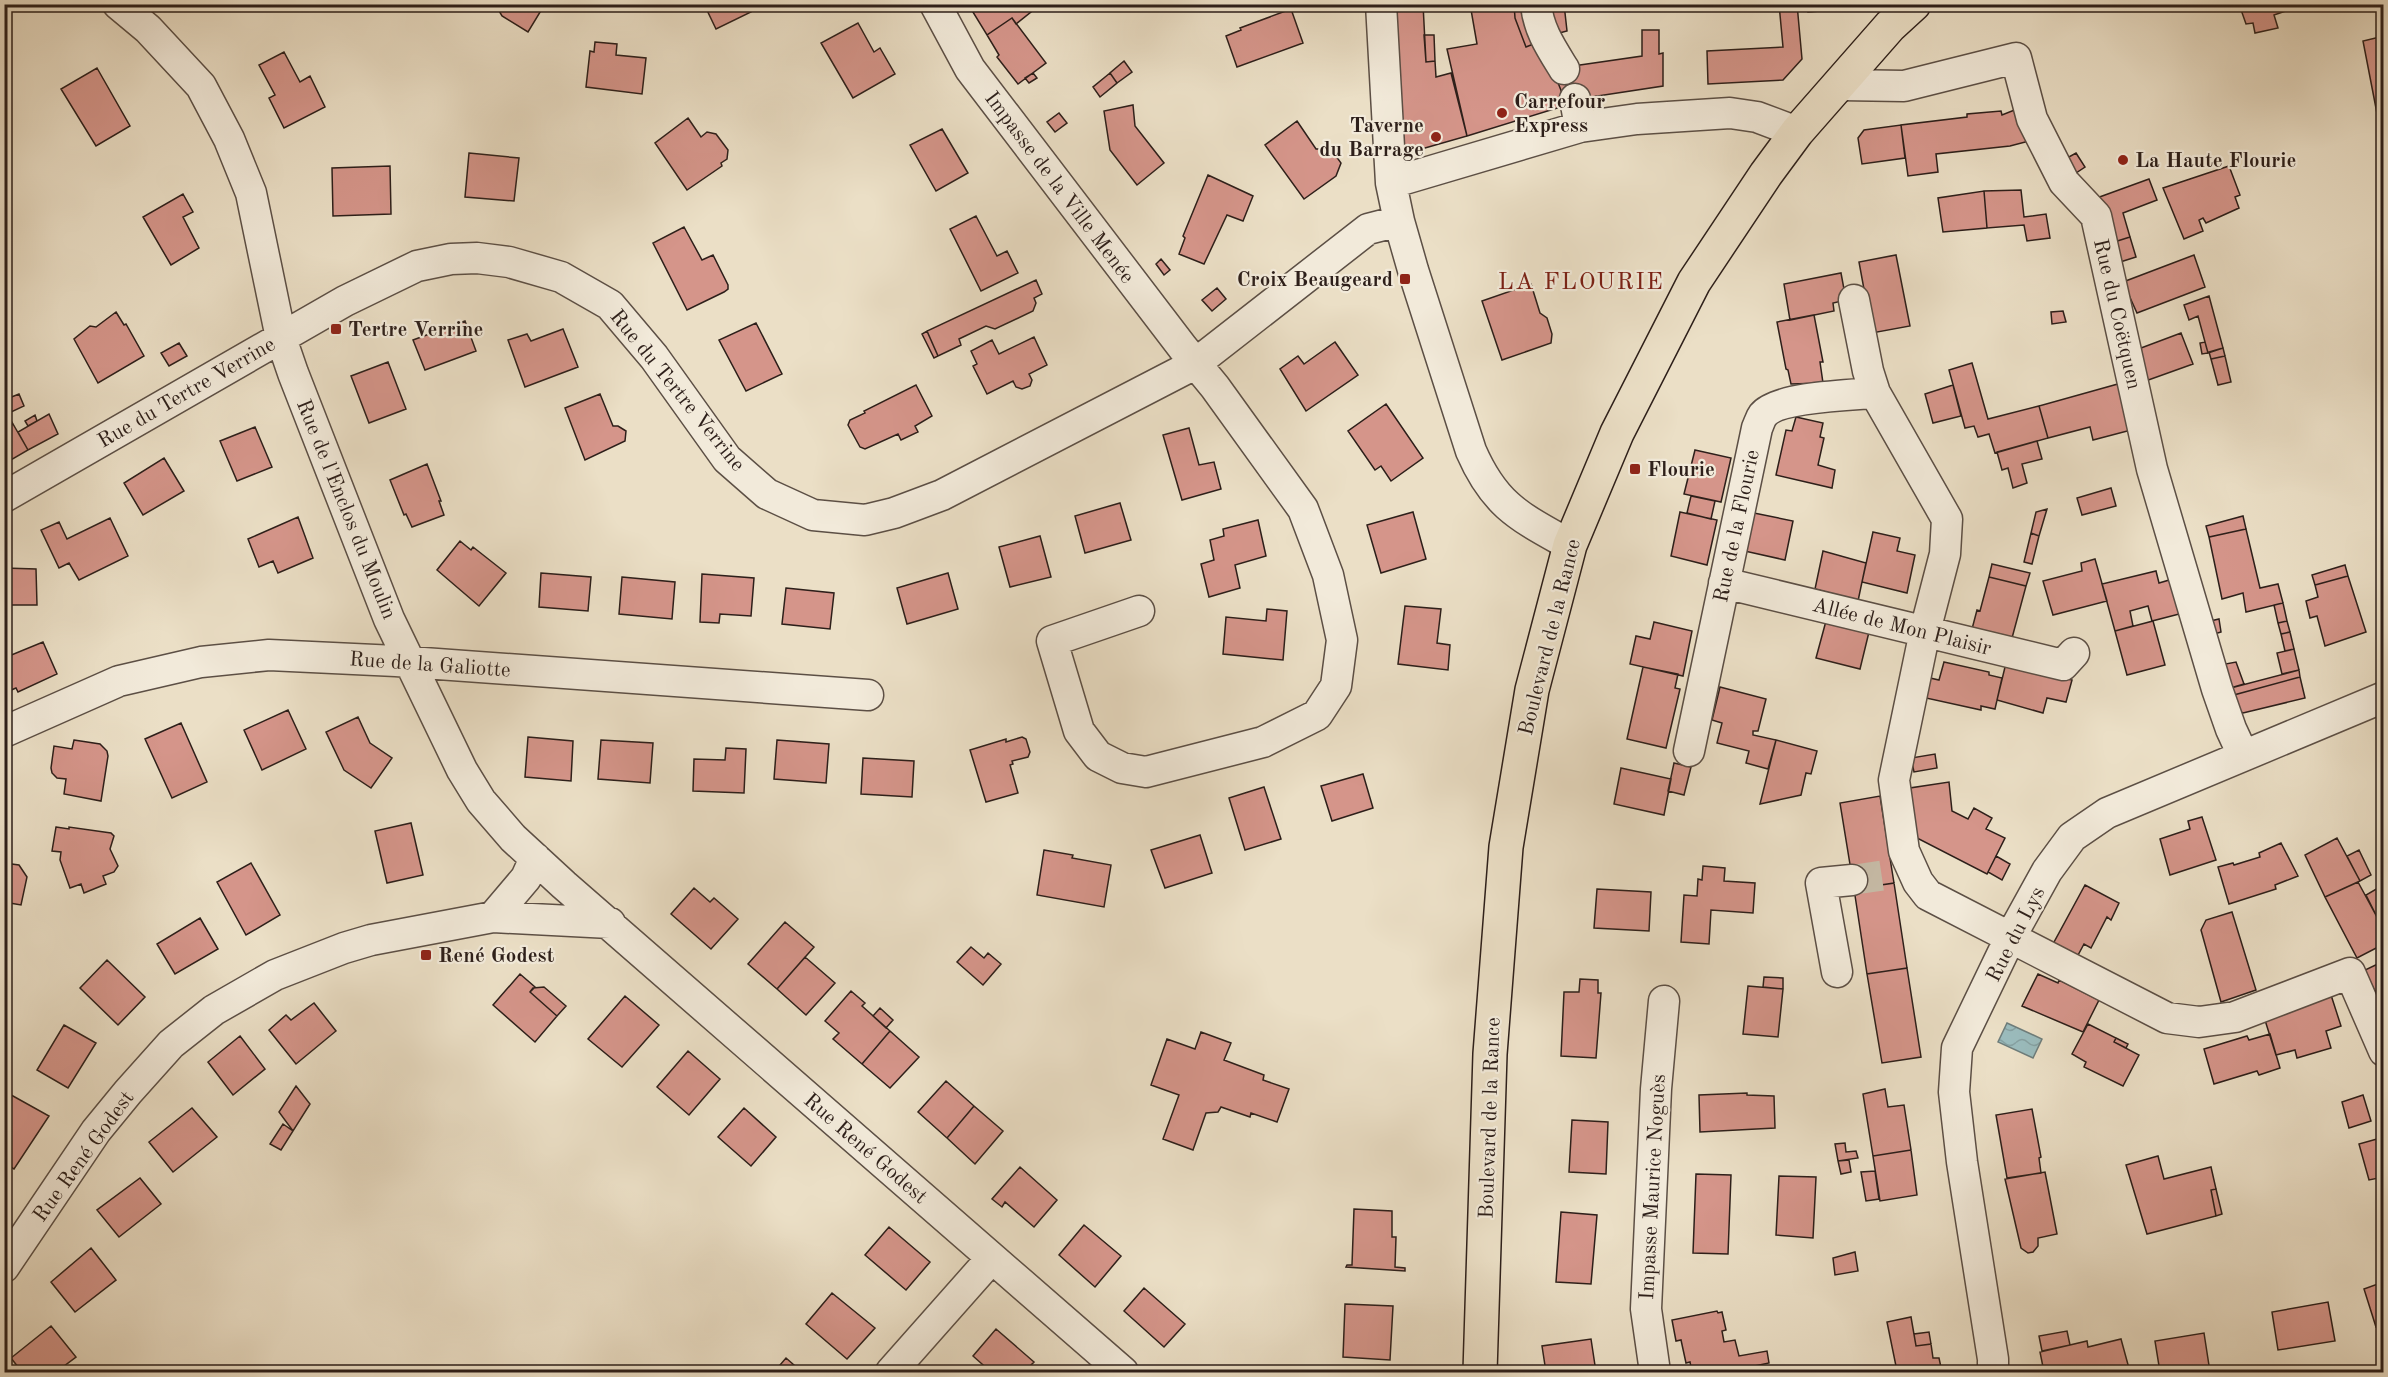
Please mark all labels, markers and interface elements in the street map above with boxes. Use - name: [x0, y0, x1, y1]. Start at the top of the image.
- street label: Impasse de la Ville Menée: [980, 88, 1138, 288]
- place label: Carrefour Express: [1514, 92, 1605, 137]
- marker: Carrefour Express: [1495, 106, 1509, 120]
- place label: Taverne du Barrage: [1319, 116, 1424, 161]
- marker: Taverne du Barrage: [1429, 130, 1443, 144]
- place label: La Haute Flourie: [2135, 151, 2297, 172]
- marker: La Haute Flourie: [2116, 153, 2130, 167]
- street label: Rue du Coëtquen: [2089, 237, 2144, 392]
- place label: Croix Beaugeard: [1237, 270, 1393, 291]
- district label: LA FLOURIE: [1498, 271, 1664, 295]
- marker: Croix Beaugeard: [1398, 272, 1412, 286]
- street label: Rue du Tertre Verrine: [605, 306, 748, 476]
- place label: Tertre Verrine: [348, 320, 483, 341]
- marker: Tertre Verrine: [329, 322, 343, 336]
- street label: Rue du Tertre Verrine: [94, 334, 279, 453]
- street label: Rue de l'Enclos du Moulin: [292, 397, 399, 622]
- street label: Rue de la Flourie: [1711, 448, 1764, 605]
- place label: Flourie: [1647, 460, 1715, 481]
- marker: Flourie: [1628, 462, 1642, 476]
- street label: Boulevard de la Rance: [1516, 537, 1585, 738]
- street label: Allée de Mon Plaisir: [1810, 595, 1994, 660]
- street label: Rue de la Galiotte: [348, 649, 511, 682]
- street label: Rue du Lys: [1983, 884, 2049, 986]
- place label: René Godest: [438, 946, 555, 967]
- marker: René Godest: [419, 948, 433, 962]
- street label: Boulevard de la Rance: [1476, 1017, 1505, 1219]
- street label: Impasse Maurice Noguès: [1637, 1074, 1670, 1300]
- street label: Rue René Godest: [30, 1088, 139, 1226]
- street label: Rue René Godest: [799, 1090, 931, 1208]

